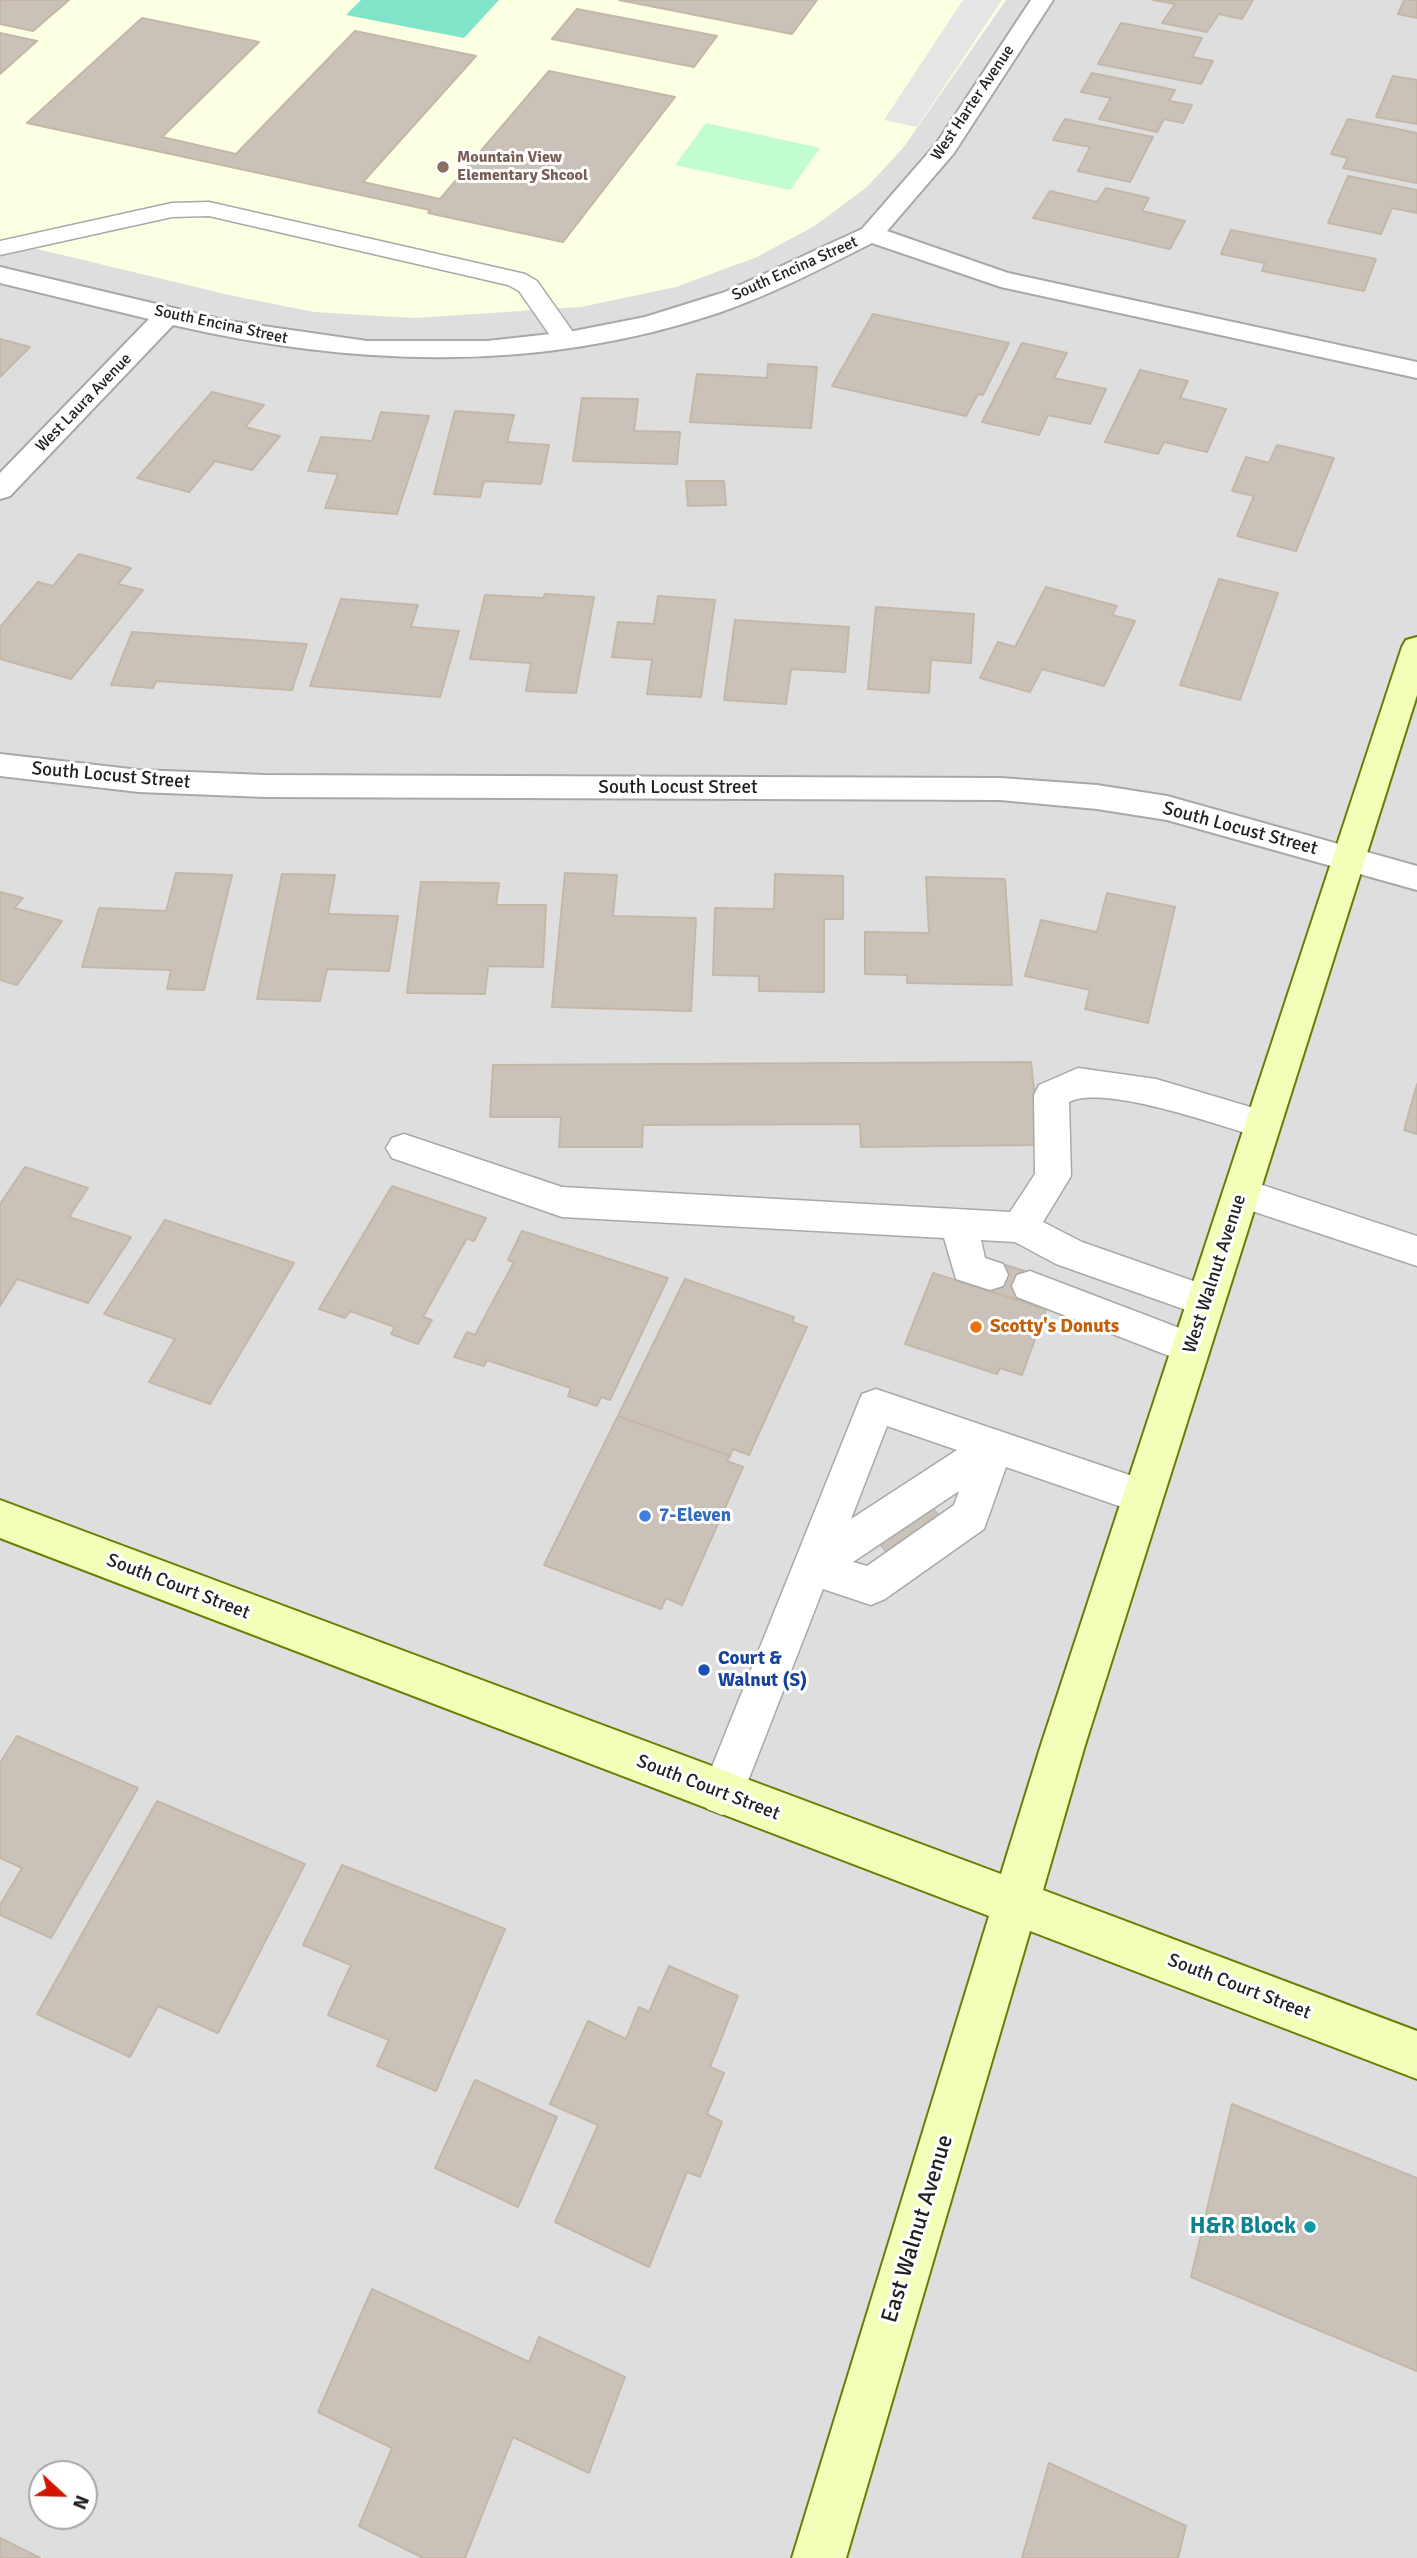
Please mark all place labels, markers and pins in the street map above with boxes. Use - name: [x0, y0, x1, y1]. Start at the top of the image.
- place label: Mountain View Elementary Shcool: [457, 148, 588, 186]
- marker: Mountain View Elementary Shcool: [435, 159, 451, 175]
- place label: Scotty's Donuts: [990, 1316, 1119, 1338]
- marker: Scotty's Donuts: [968, 1319, 984, 1335]
- place label: 7-Eleven: [659, 1505, 731, 1527]
- marker: 7-Eleven: [637, 1508, 653, 1524]
- place label: Court & Walnut (S): [718, 1648, 807, 1692]
- marker: Court & Walnut (S): [696, 1662, 712, 1678]
- place label: H&R Block: [1190, 2213, 1296, 2241]
- marker: H&R Block: [1302, 2219, 1318, 2235]

